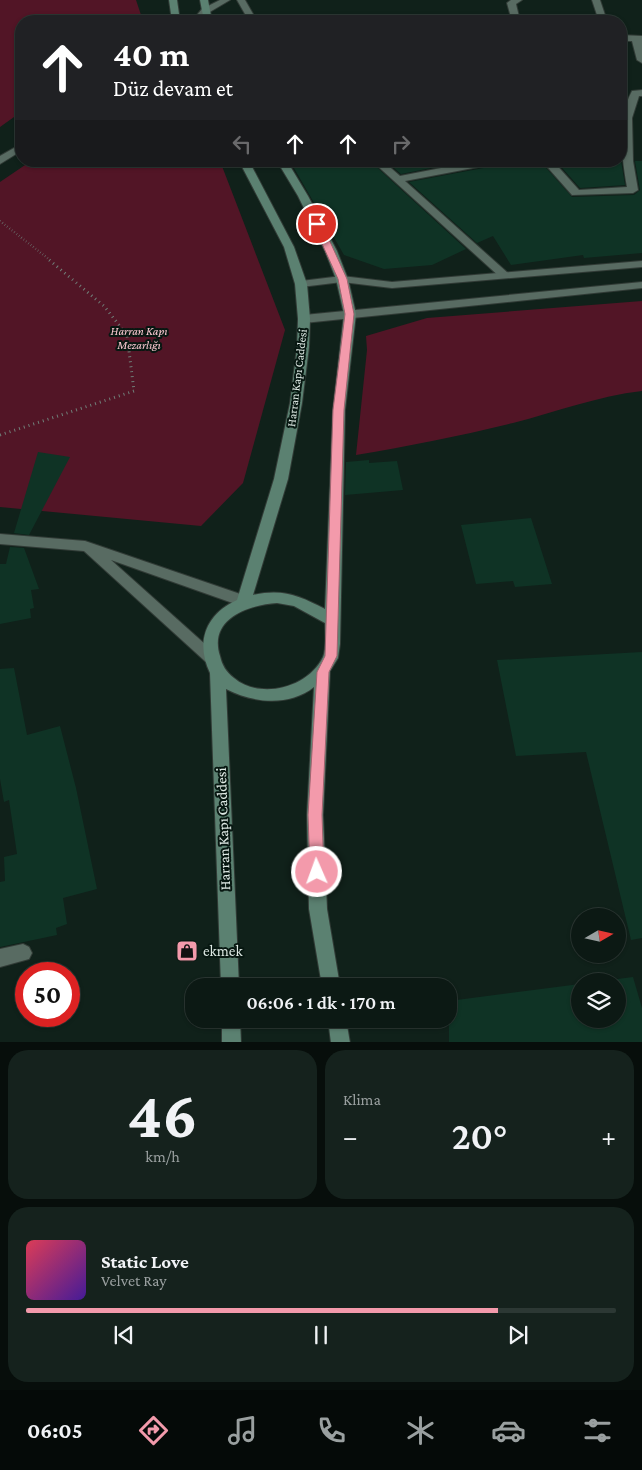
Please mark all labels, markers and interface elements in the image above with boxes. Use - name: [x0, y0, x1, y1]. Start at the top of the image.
- icon: ahead: [30, 35, 95, 100]
- text: 40 m: [113, 35, 190, 74]
- text: Düz devam et: [113, 76, 233, 101]
- icon: left: [228, 130, 256, 158]
- icon: ahead: [281, 130, 309, 158]
- icon: ahead: [334, 130, 362, 158]
- icon: right: [387, 130, 415, 158]
- pin: [296, 203, 338, 245]
- icon: arrive: [303, 210, 331, 238]
- park label: Harran Kapı Mezarlığı: [111, 324, 167, 352]
- street label: Harran Kapı Caddesi: [284, 328, 310, 428]
- street label: Harran Kapı Caddesi: [213, 767, 234, 891]
- position arrow: [290, 845, 342, 897]
- north arrow: [571, 908, 626, 962]
- map controls: [571, 908, 626, 1028]
- shop icon: ekmek: [175, 939, 199, 963]
- place label: ekmek: [203, 943, 243, 959]
- speed limit sign: 50: [15, 962, 80, 1027]
- button: layers: [571, 973, 626, 1028]
- text: 06:06 · 1 dk · 170 m: [246, 992, 396, 1013]
- text: 46: [127, 1079, 198, 1151]
- text: Klima: [343, 1091, 381, 1108]
- text: 20°: [452, 1115, 507, 1157]
- text: −: [343, 1121, 358, 1152]
- text: +: [601, 1121, 616, 1152]
- text: km/h: [145, 1148, 180, 1165]
- text: Static Love: [101, 1251, 189, 1272]
- text: Velvet Ray: [101, 1272, 167, 1289]
- icon: previous: [110, 1321, 138, 1349]
- icon: pause: [307, 1321, 335, 1349]
- icon: next: [504, 1321, 532, 1349]
- icon: directions: [136, 1413, 171, 1448]
- icon: music: [225, 1413, 260, 1448]
- icon: phone: [314, 1413, 349, 1448]
- icon: climate: [403, 1413, 438, 1448]
- icon: car: [491, 1413, 526, 1448]
- icon: filters: [580, 1413, 615, 1448]
- text: 06:05: [27, 1418, 83, 1443]

